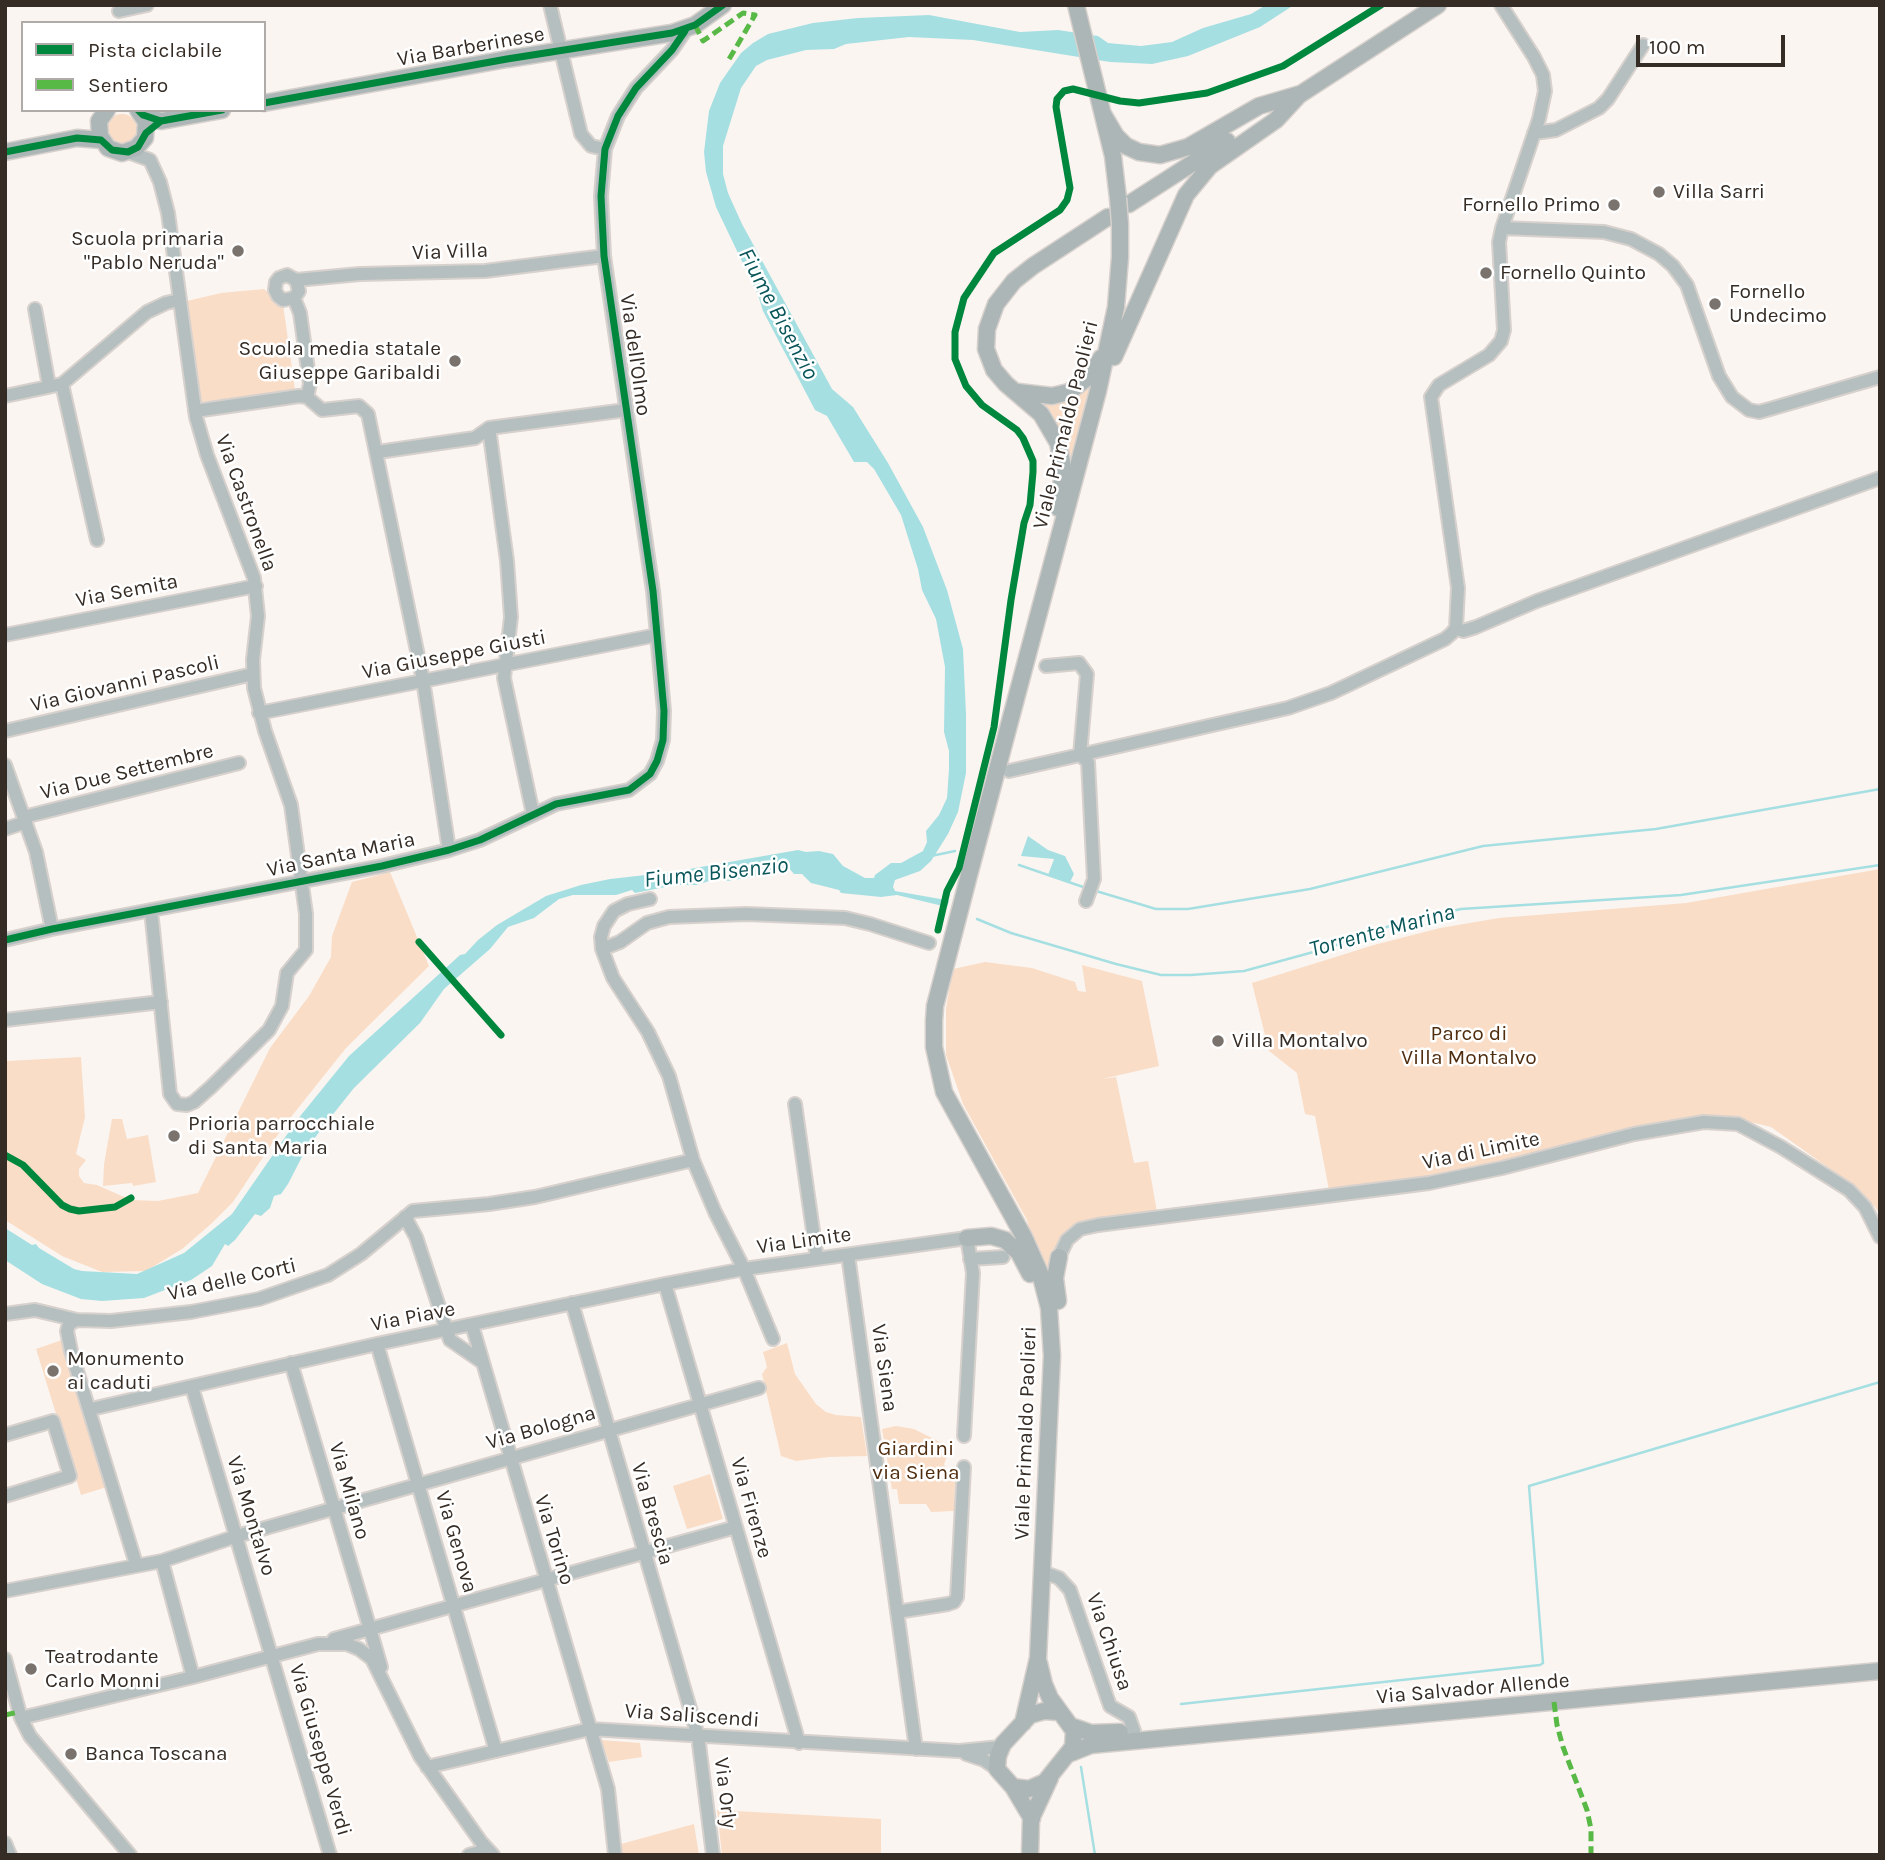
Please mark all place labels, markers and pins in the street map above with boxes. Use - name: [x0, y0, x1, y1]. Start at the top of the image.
- place label: Villa Sarri: [1673, 179, 1765, 205]
- marker: Villa Sarri: [1651, 184, 1667, 200]
- place label: Fornello Primo: [1462, 192, 1600, 218]
- marker: Fornello Primo: [1606, 197, 1622, 213]
- place label: Scuola primaria "Pablo Neruda": [71, 226, 224, 276]
- marker: Scuola primaria "Pablo Neruda": [230, 243, 246, 259]
- place label: Fornello Quinto: [1500, 260, 1646, 286]
- marker: Fornello Quinto: [1478, 265, 1494, 281]
- place label: Fornello Undecimo: [1729, 279, 1827, 329]
- marker: Fornello Undecimo: [1707, 296, 1723, 312]
- place label: Scuola media statale Giuseppe Garibaldi: [239, 336, 441, 386]
- marker: Scuola media statale Giuseppe Garibaldi: [447, 353, 463, 369]
- place label: Villa Montalvo: [1232, 1028, 1368, 1054]
- marker: Villa Montalvo: [1210, 1033, 1226, 1049]
- place label: Prioria parrocchiale di Santa Maria: [188, 1111, 375, 1161]
- marker: Prioria parrocchiale di Santa Maria: [166, 1128, 182, 1144]
- place label: Monumento ai caduti: [67, 1346, 184, 1396]
- marker: Monumento ai caduti: [45, 1363, 61, 1379]
- place label: Teatrodante Carlo Monni: [45, 1644, 160, 1694]
- marker: Teatrodante Carlo Monni: [23, 1661, 39, 1677]
- place label: Banca Toscana: [85, 1741, 228, 1767]
- marker: Banca Toscana: [63, 1746, 79, 1762]

